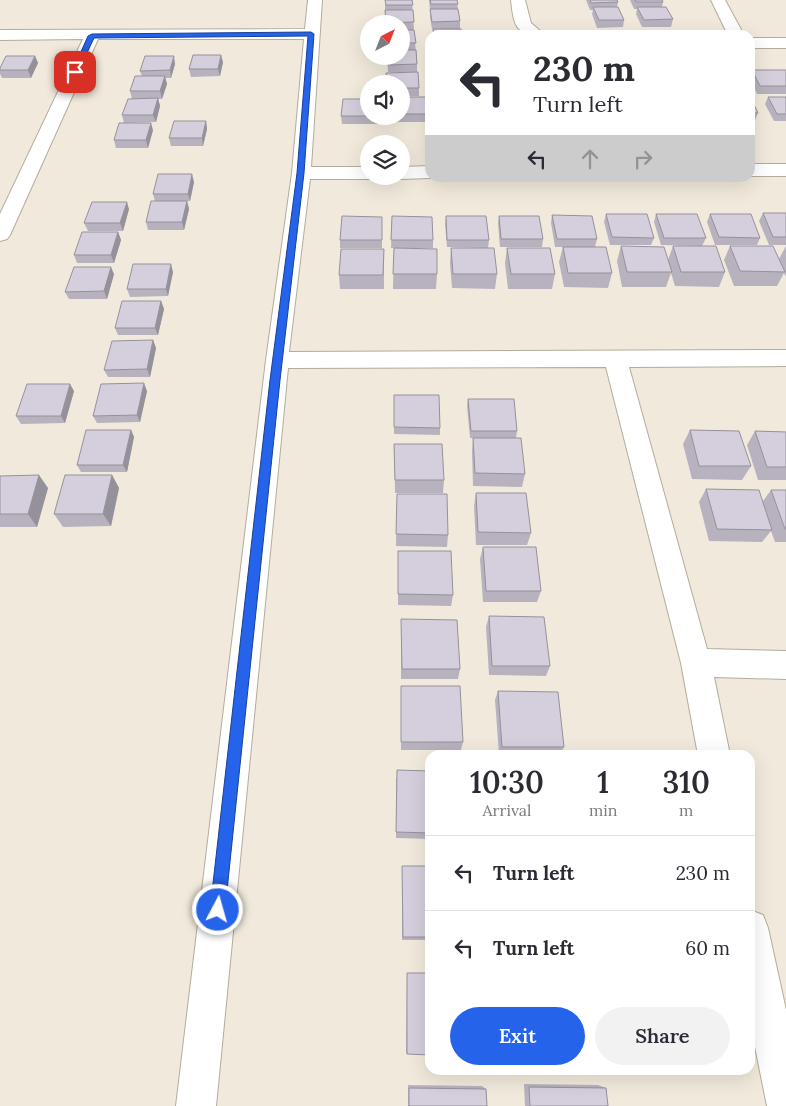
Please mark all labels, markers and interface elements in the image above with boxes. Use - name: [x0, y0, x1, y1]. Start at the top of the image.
- north arrow: [360, 15, 410, 65]
- map controls: [360, 15, 410, 185]
- text: 230 m: [533, 46, 635, 91]
- icon: left: [450, 50, 515, 115]
- pin: [54, 51, 96, 93]
- icon: arrive: [61, 58, 89, 86]
- button: sound: [360, 75, 410, 125]
- text: Turn left: [533, 90, 623, 118]
- button: layers: [360, 135, 410, 185]
- icon: left: [523, 145, 551, 173]
- icon: ahead: [576, 145, 604, 173]
- icon: right: [629, 145, 657, 173]
- text: 10:30: [470, 763, 544, 801]
- text: 1: [597, 763, 609, 801]
- text: 310: [663, 763, 710, 801]
- text: Arrival: [483, 800, 531, 820]
- text: min: [589, 800, 617, 820]
- text: m: [679, 800, 693, 820]
- icon: left: [450, 859, 478, 887]
- text: Turn left: [493, 861, 574, 885]
- text: 230 m: [676, 861, 730, 885]
- position arrow: [191, 883, 243, 935]
- icon: left: [450, 934, 478, 962]
- text: Turn left: [493, 936, 574, 960]
- text: 60 m: [685, 936, 730, 960]
- button: Exit: [450, 1007, 585, 1065]
- button: Share: [595, 1007, 730, 1065]

